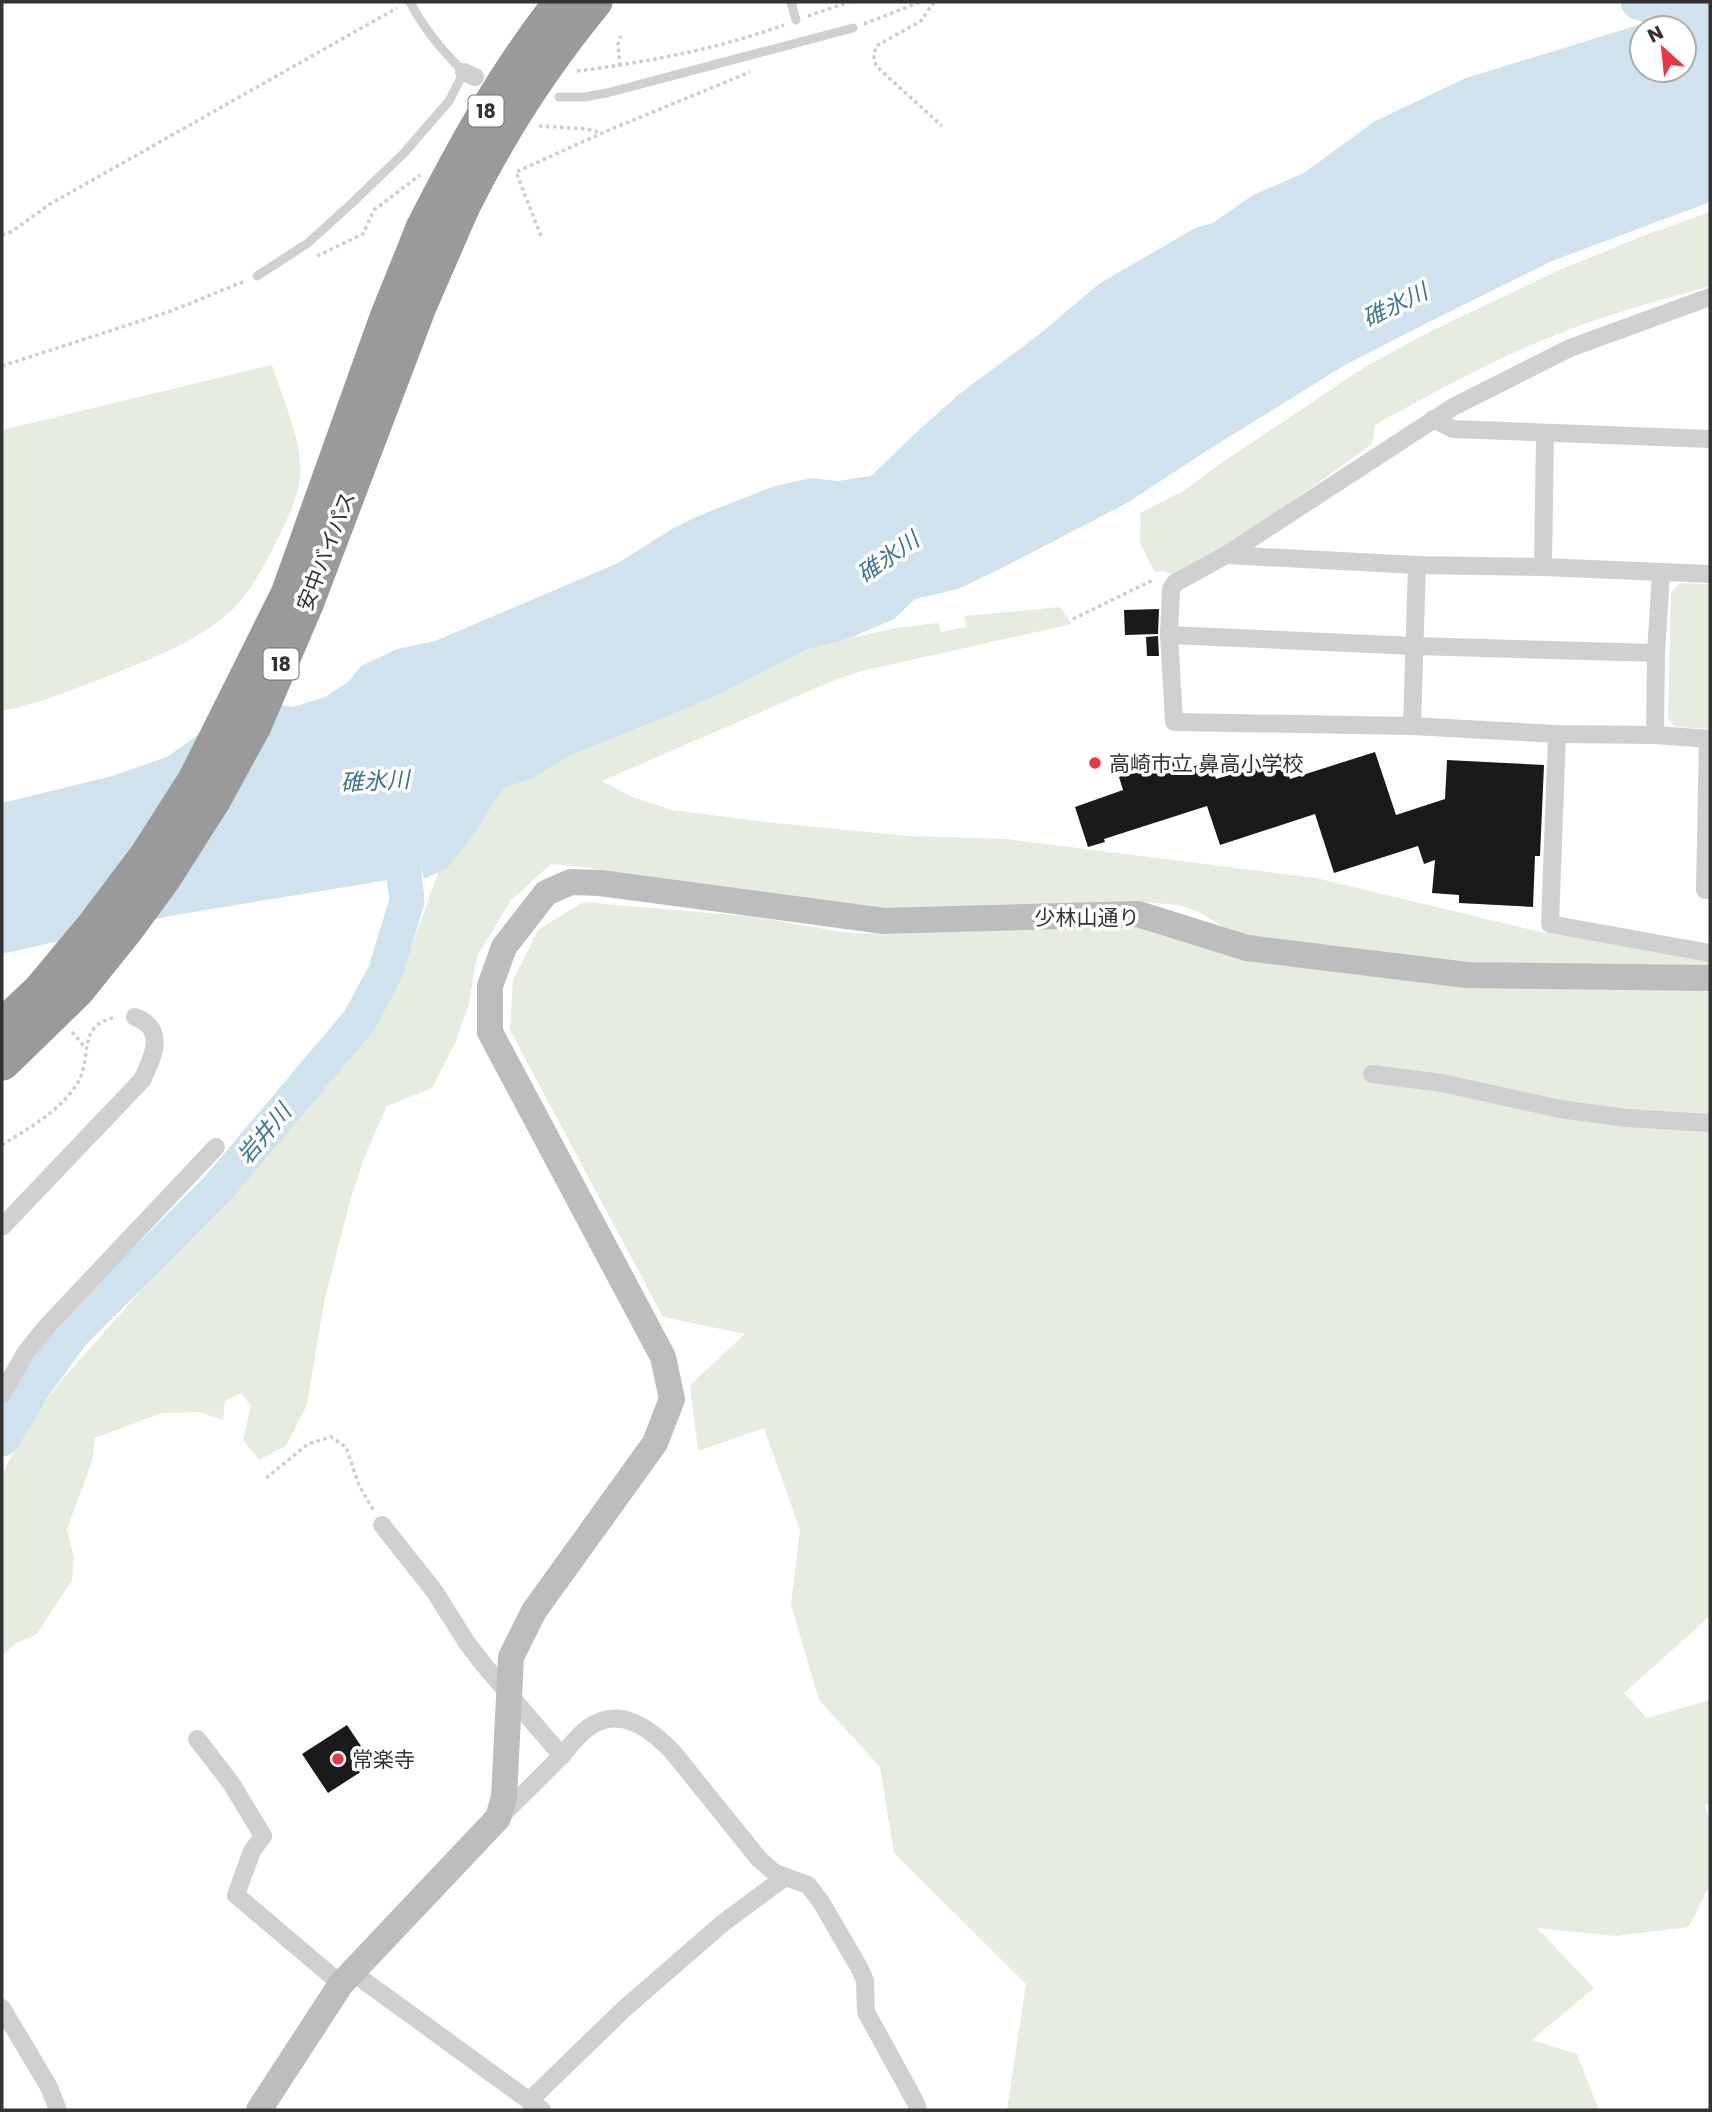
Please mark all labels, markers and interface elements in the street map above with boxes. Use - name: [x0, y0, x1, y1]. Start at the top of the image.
- north arrow: [1628, 14, 1698, 84]
- text: N: [1643, 19, 1668, 50]
- road number: 18: [468, 96, 504, 127]
- water label: 碓氷川: [1357, 274, 1436, 335]
- street label: 安中バイパス: [290, 487, 362, 615]
- water label: 碓氷川: [851, 522, 928, 590]
- road number: 18: [264, 649, 298, 680]
- place label: 高崎市立 鼻高小学校: [1109, 749, 1304, 778]
- marker: 高崎市立 鼻高小学校: [1087, 755, 1103, 771]
- water label: 碓氷川: [340, 763, 413, 799]
- street label: 少林山通り: [1035, 903, 1140, 932]
- water label: 岩井川: [230, 1095, 300, 1171]
- place label: 常楽寺: [352, 1745, 415, 1774]
- marker: 常楽寺: [330, 1751, 346, 1767]

